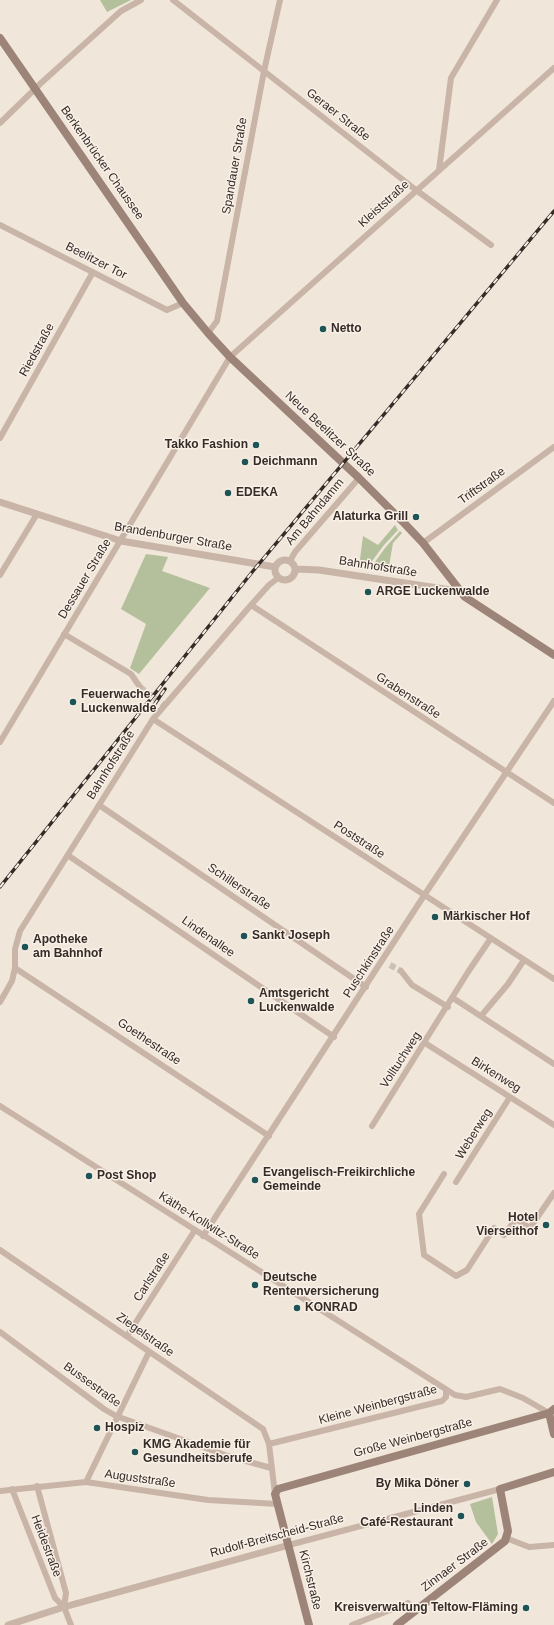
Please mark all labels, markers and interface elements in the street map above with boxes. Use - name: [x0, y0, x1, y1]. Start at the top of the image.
- street label: Geraer Straße: [303, 86, 373, 144]
- street label: Berkenbrücker Chaussee: [57, 103, 147, 223]
- street label: Spandauer Straße: [219, 116, 251, 216]
- street label: Kleiststraße: [356, 177, 412, 231]
- street label: Beelitzer Tor: [63, 239, 129, 283]
- street label: Riedstraße: [16, 321, 58, 379]
- place label: Netto: [331, 322, 362, 336]
- marker: Netto: [318, 324, 328, 334]
- street label: Neue Beelitzer Straße: [282, 388, 378, 480]
- place label: Takko Fashion: [165, 438, 248, 452]
- marker: Takko Fashion: [251, 440, 261, 450]
- place label: Deichmann: [253, 455, 318, 469]
- marker: Deichmann: [240, 457, 250, 467]
- street label: Triftstraße: [456, 464, 508, 508]
- street label: Am Bahndamm: [283, 476, 347, 548]
- place label: EDEKA: [236, 486, 278, 500]
- marker: EDEKA: [223, 488, 233, 498]
- place label: Alaturka Grill: [333, 510, 408, 524]
- marker: Alaturka Grill: [411, 512, 421, 522]
- street label: Brandenburger Straße: [113, 520, 233, 554]
- street label: Dessauer Straße: [55, 536, 115, 622]
- street label: Bahnhofstraße: [338, 554, 418, 580]
- place label: ARGE Luckenwalde: [376, 585, 489, 599]
- marker: ARGE Luckenwalde: [363, 587, 373, 597]
- street label: Grabenstraße: [373, 670, 443, 722]
- place label: Feuerwache Luckenwalde: [81, 688, 156, 716]
- marker: Feuerwache Luckenwalde: [68, 697, 78, 707]
- street label: Bahnhofstraße: [84, 728, 138, 802]
- street label: Poststraße: [331, 818, 387, 862]
- street label: Schillerstraße: [205, 861, 273, 913]
- place label: Märkischer Hof: [443, 910, 530, 924]
- marker: Märkischer Hof: [430, 912, 440, 922]
- street label: Lindenallee: [179, 913, 237, 961]
- street label: Puschkinstraße: [340, 923, 398, 1001]
- place label: Sankt Joseph: [252, 929, 330, 943]
- marker: Sankt Joseph: [239, 931, 249, 941]
- place label: Apotheke am Bahnhof: [33, 933, 102, 961]
- marker: Apotheke am Bahnhof: [20, 942, 30, 952]
- place label: Amtsgericht Luckenwalde: [259, 987, 334, 1015]
- marker: Amtsgericht Luckenwalde: [246, 996, 256, 1006]
- street label: Goethestraße: [115, 1016, 183, 1068]
- street label: Volltuchweg: [378, 1029, 424, 1091]
- street label: Birkenweg: [468, 1054, 524, 1096]
- street label: Weberweg: [453, 1106, 495, 1162]
- place label: Evangelisch-Freikirchliche Gemeinde: [263, 1166, 415, 1194]
- place label: Post Shop: [97, 1169, 156, 1183]
- marker: Post Shop: [84, 1171, 94, 1181]
- marker: Evangelisch-Freikirchliche Gemeinde: [250, 1175, 260, 1185]
- street label: Käthe-Kollwitz-Straße: [156, 1189, 262, 1263]
- place label: Hotel Vierseithof: [476, 1211, 538, 1239]
- marker: Hotel Vierseithof: [541, 1220, 551, 1230]
- street label: Carlstraße: [131, 1250, 173, 1304]
- place label: Deutsche Rentenversicherung: [263, 1271, 379, 1299]
- marker: Deutsche Rentenversicherung: [250, 1280, 260, 1290]
- place label: KONRAD: [305, 1301, 358, 1315]
- marker: KONRAD: [292, 1303, 302, 1313]
- street label: Ziegelstraße: [114, 1310, 176, 1360]
- street label: Bussestraße: [61, 1359, 123, 1411]
- street label: Kleine Weinbergstraße: [317, 1382, 439, 1428]
- street label: Große Weinbergstraße: [352, 1415, 474, 1461]
- place label: Hospiz: [105, 1421, 144, 1435]
- marker: Hospiz: [92, 1423, 102, 1433]
- place label: KMG Akademie für Gesundheitsberufe: [143, 1438, 252, 1466]
- marker: KMG Akademie für Gesundheitsberufe: [130, 1447, 140, 1457]
- street label: Auguststraße: [104, 1467, 176, 1491]
- place label: By Mika Döner: [376, 1477, 459, 1491]
- marker: By Mika Döner: [462, 1479, 472, 1489]
- place label: Linden Café-Restaurant: [360, 1502, 453, 1530]
- street label: Rudolf-Breitscheid-Straße: [208, 1511, 346, 1561]
- marker: Linden Café-Restaurant: [456, 1511, 466, 1521]
- street label: Heidestraße: [28, 1513, 64, 1579]
- street label: Zinnaer Straße: [419, 1535, 491, 1595]
- street label: Kirchstraße: [296, 1548, 324, 1612]
- place label: Kreisverwaltung Teltow-Fläming: [334, 1601, 518, 1615]
- marker: Kreisverwaltung Teltow-Fläming: [521, 1603, 531, 1613]

